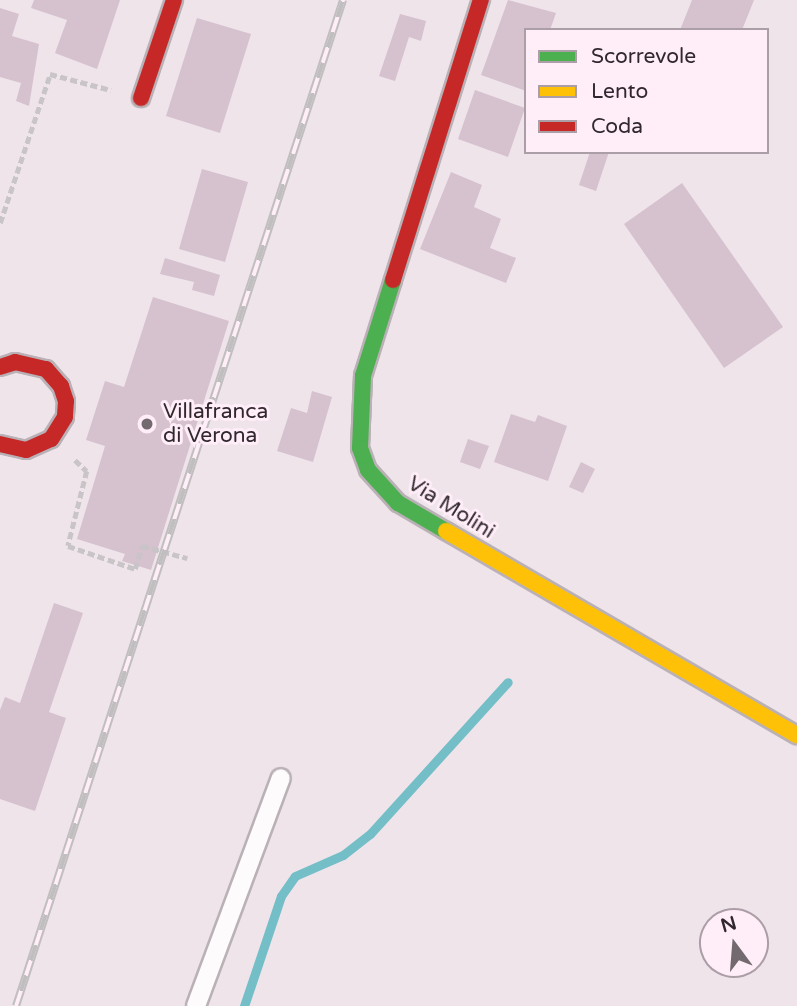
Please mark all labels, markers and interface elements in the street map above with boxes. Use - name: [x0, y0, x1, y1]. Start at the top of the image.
- legend: [524, 28, 769, 154]
- text: Scorrevole: [591, 44, 696, 69]
- text: Lento: [591, 79, 648, 104]
- text: Coda: [591, 114, 643, 139]
- place label: Villafranca di Verona: [163, 399, 268, 449]
- marker: Villafranca di Verona: [137, 414, 157, 434]
- street label: Via Molini: [403, 471, 499, 545]
- north arrow: [699, 908, 769, 978]
- text: N: [718, 912, 739, 937]

